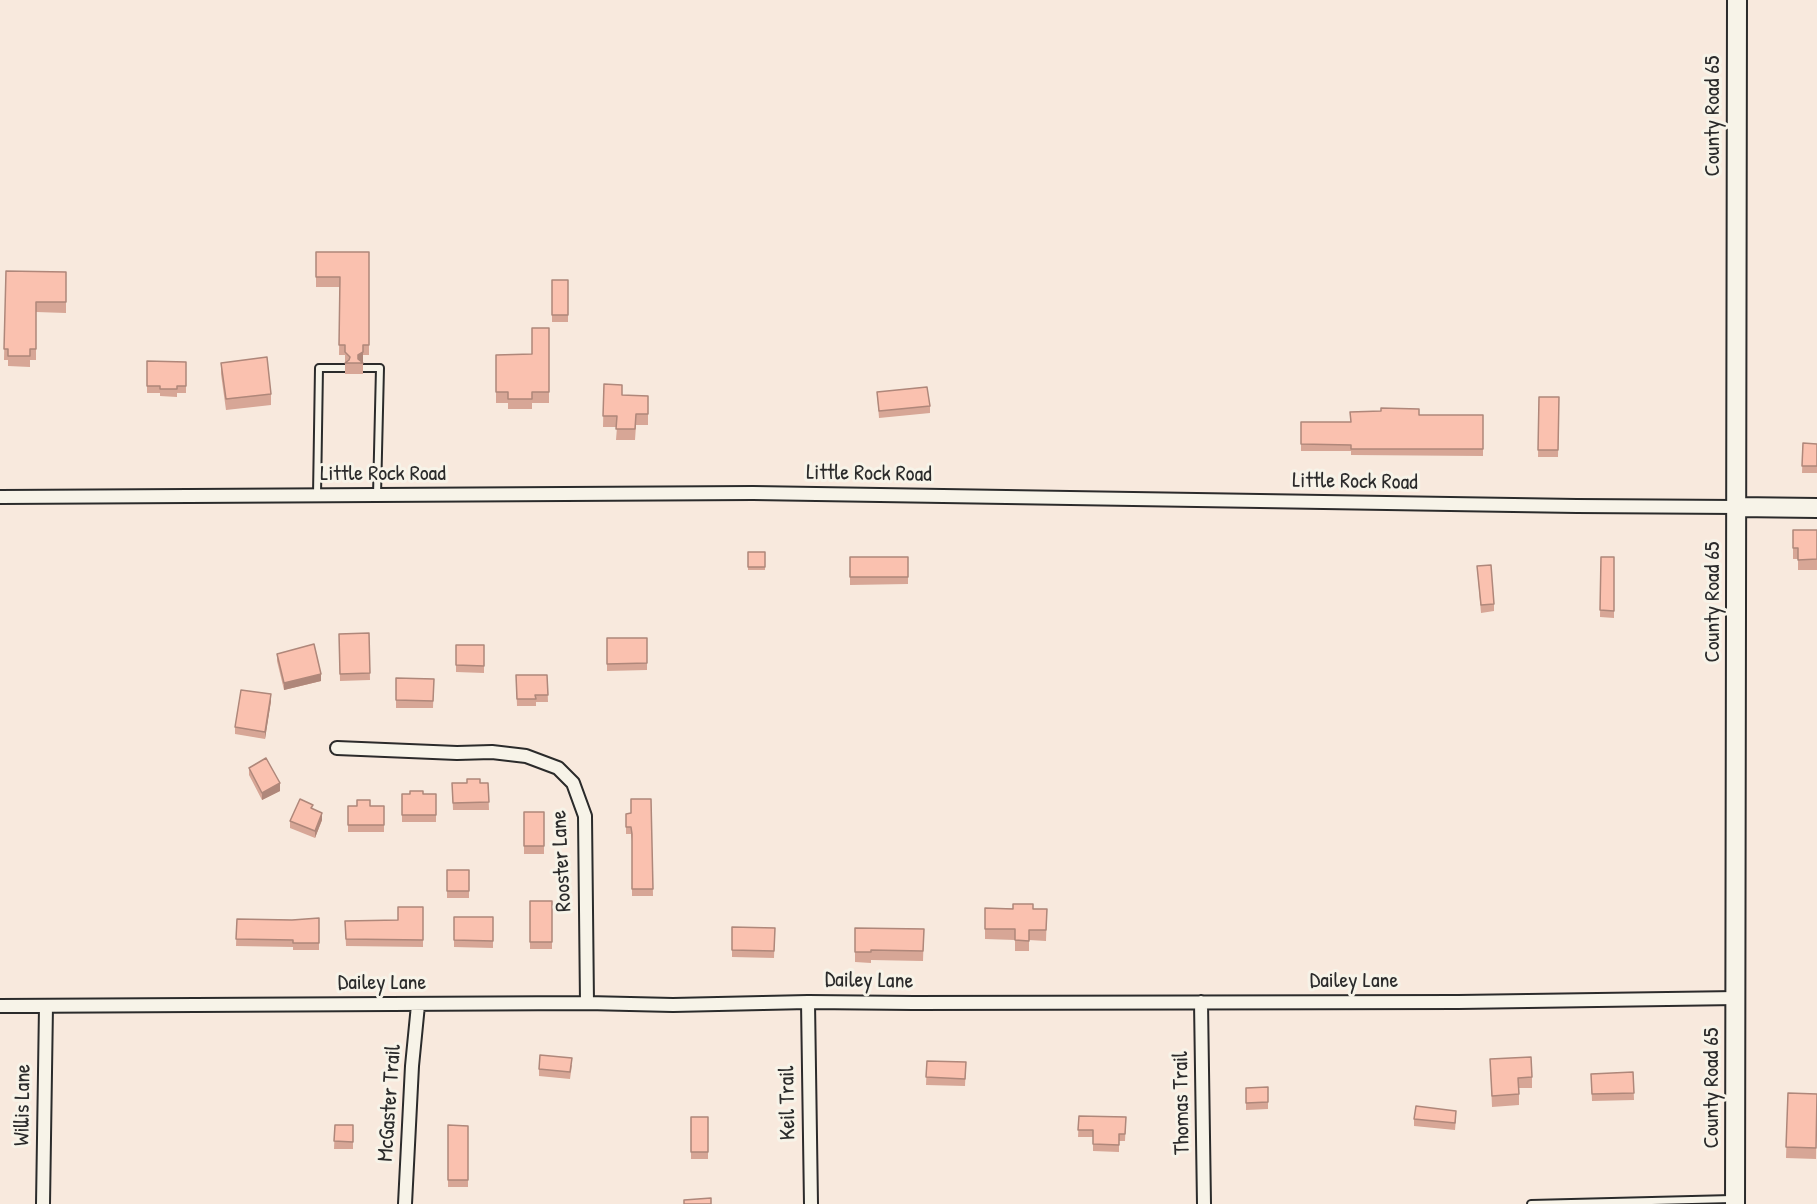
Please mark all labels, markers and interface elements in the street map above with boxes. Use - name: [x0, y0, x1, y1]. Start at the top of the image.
- street label: County Road 65: [1700, 56, 1726, 176]
- street label: Little Rock Road: [806, 460, 932, 488]
- street label: Little Rock Road: [320, 461, 446, 487]
- street label: Little Rock Road: [1292, 468, 1418, 496]
- street label: County Road 65: [1700, 542, 1726, 662]
- street label: Rooster Lane: [546, 810, 578, 912]
- street label: Dailey Lane: [825, 967, 913, 995]
- street label: Dailey Lane: [1310, 968, 1398, 994]
- street label: Dailey Lane: [338, 970, 426, 996]
- street label: County Road 65: [1699, 1028, 1725, 1148]
- street label: McGaster Trail: [373, 1044, 407, 1162]
- street label: Thomas Trail: [1168, 1051, 1196, 1155]
- street label: Willis Lane: [9, 1064, 37, 1146]
- street label: Keil Trail: [774, 1066, 802, 1140]

